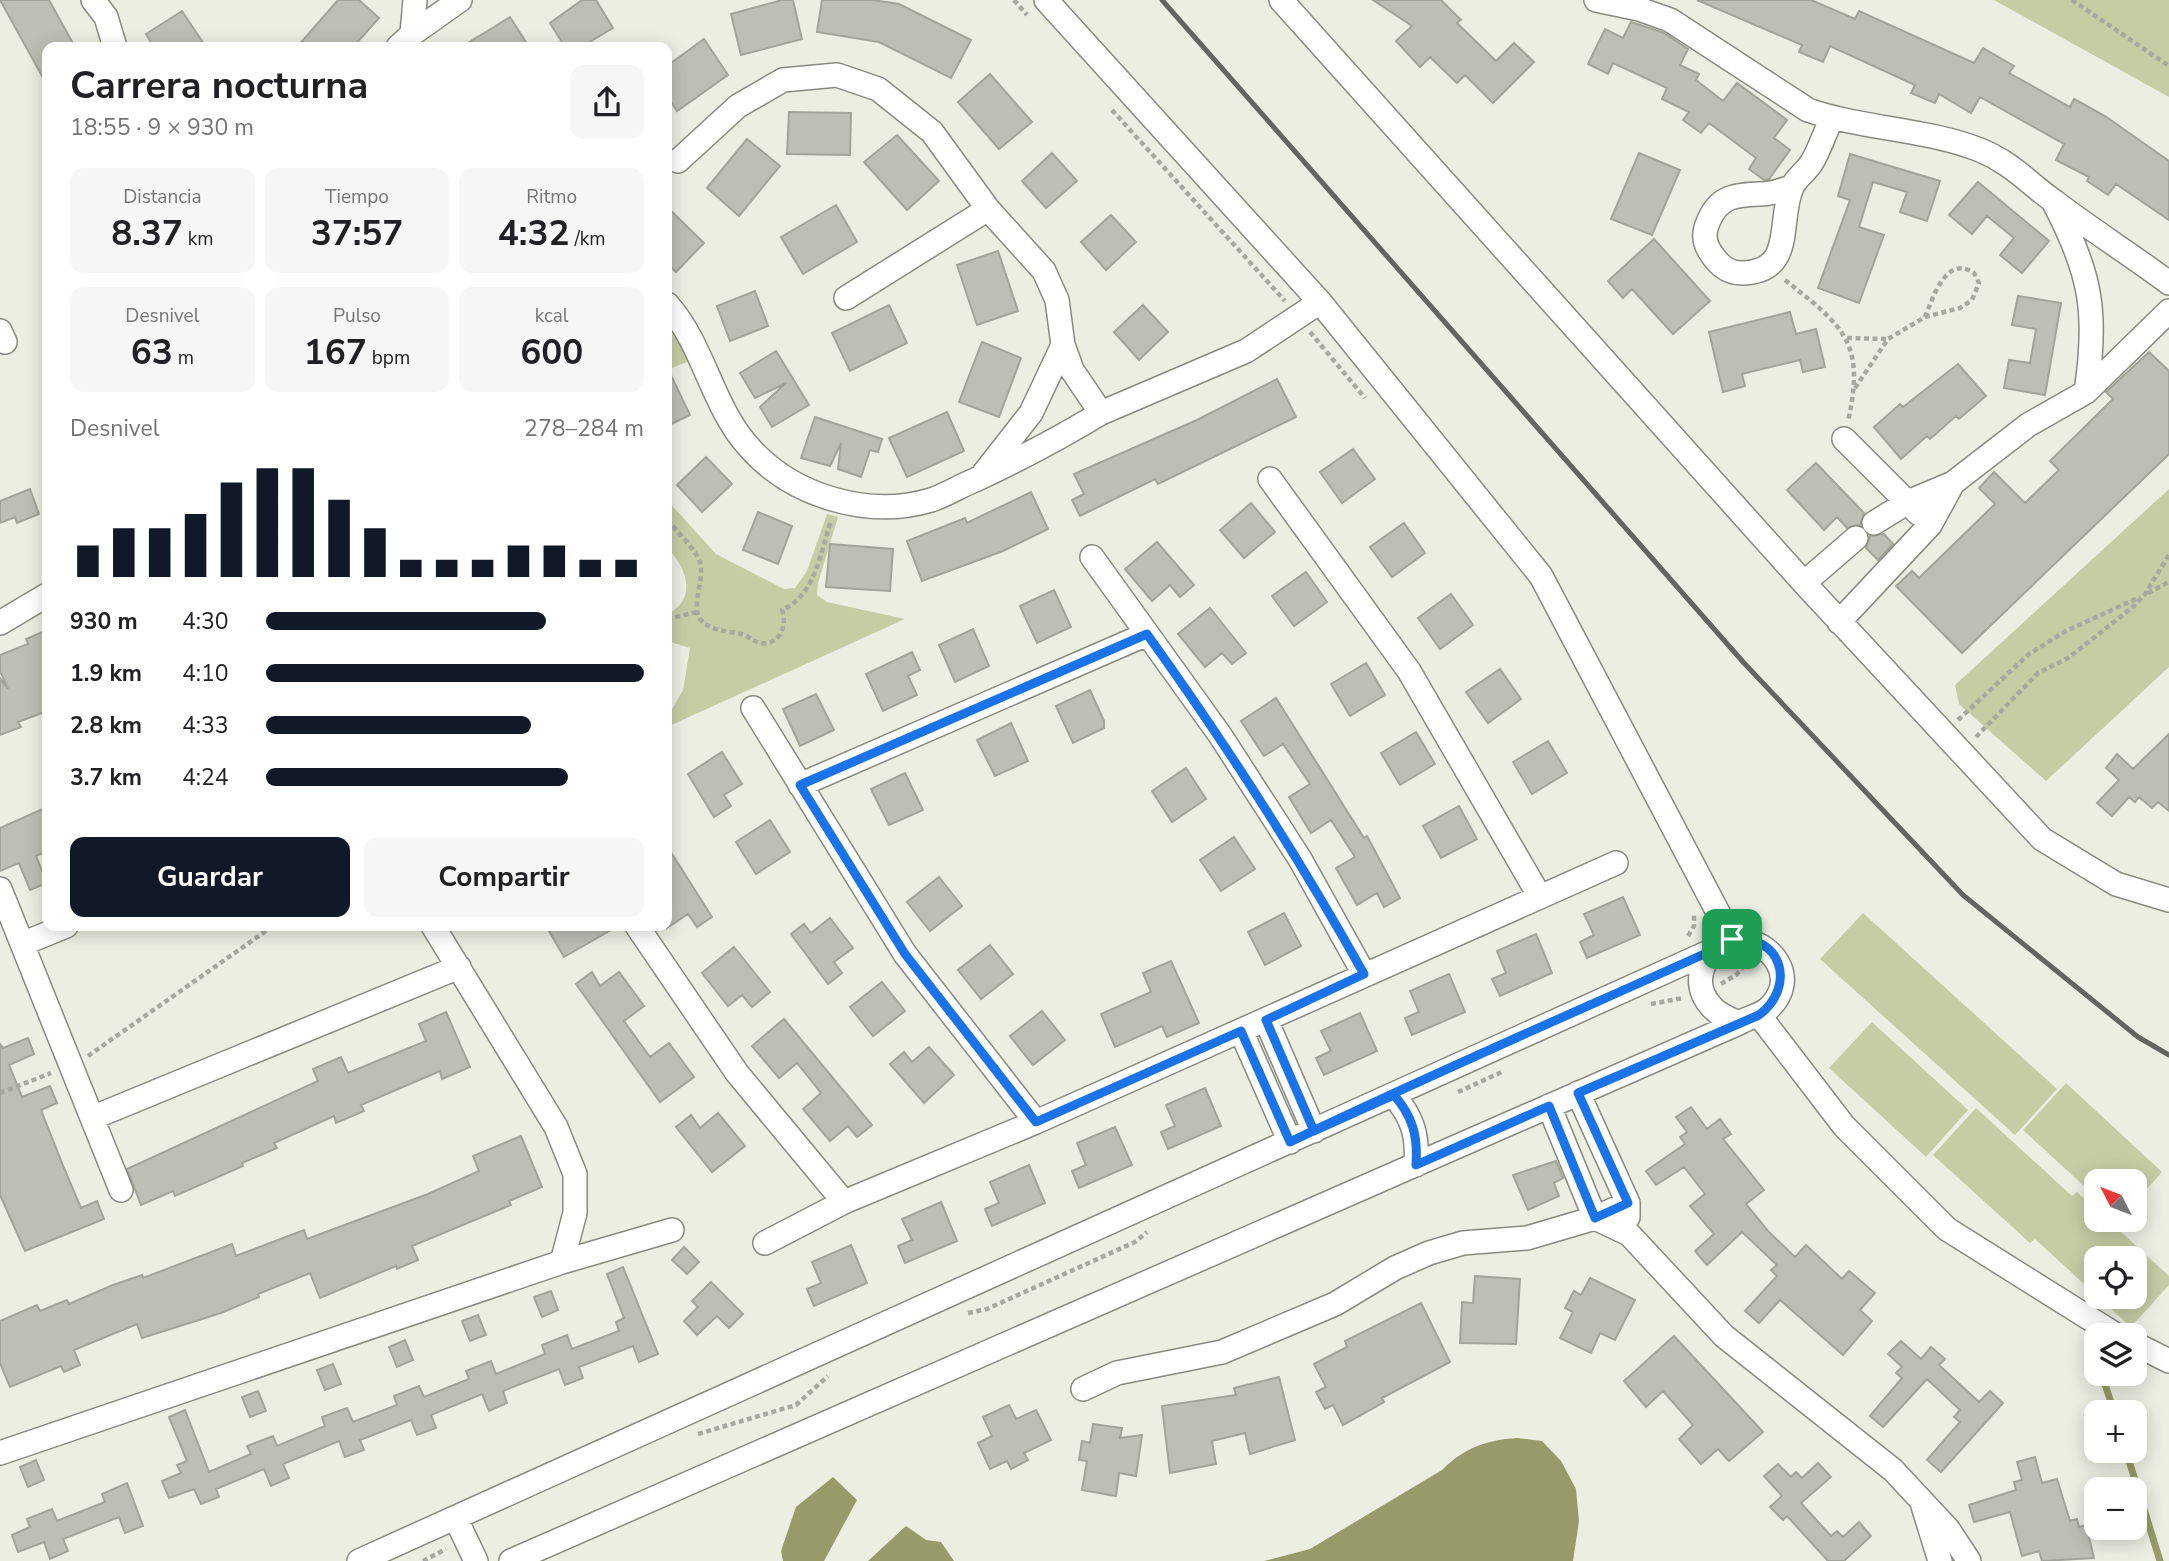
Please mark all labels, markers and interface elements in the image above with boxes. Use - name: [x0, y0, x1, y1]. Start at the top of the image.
- text: Carrera nocturna: [70, 60, 368, 111]
- button: share: [570, 65, 644, 139]
- text: 18:55 · 9 × 930 m: [70, 112, 254, 143]
- text: Distancia: [123, 184, 202, 210]
- text: Tiempo: [325, 184, 389, 210]
- text: Ritmo: [526, 184, 577, 210]
- text: 8.37: [111, 210, 183, 257]
- text: 37:57: [311, 210, 403, 257]
- text: 4:32: [498, 210, 570, 257]
- text: km: [183, 226, 214, 252]
- text: /km: [570, 226, 605, 252]
- text: Desnivel: [125, 303, 199, 329]
- text: Pulso: [333, 303, 381, 329]
- text: kcal: [535, 303, 569, 329]
- text: 63: [131, 329, 173, 376]
- text: 167: [304, 329, 367, 376]
- text: 600: [520, 329, 583, 376]
- text: m: [173, 345, 194, 371]
- text: bpm: [367, 345, 410, 371]
- text: Desnivel: [70, 413, 160, 444]
- text: 278–284 m: [524, 413, 644, 444]
- text: 930 m: [70, 606, 138, 637]
- text: 4:30: [182, 606, 229, 637]
- text: 1.9 km: [70, 658, 142, 689]
- text: 4:10: [182, 658, 229, 689]
- text: 2.8 km: [70, 710, 142, 741]
- text: 4:33: [182, 710, 229, 741]
- text: 3.7 km: [70, 762, 142, 793]
- text: 4:24: [182, 762, 229, 793]
- button: Guardar: [70, 837, 350, 917]
- button: Compartir: [364, 837, 644, 917]
- pin: [1702, 909, 1762, 969]
- icon: arrive: [1713, 920, 1751, 958]
- north arrow: [2084, 1169, 2147, 1232]
- map controls: [2084, 1169, 2147, 1540]
- button: locate: [2084, 1246, 2147, 1309]
- button: layers: [2084, 1323, 2147, 1386]
- button: +: [2084, 1400, 2147, 1463]
- button: −: [2084, 1477, 2147, 1540]

